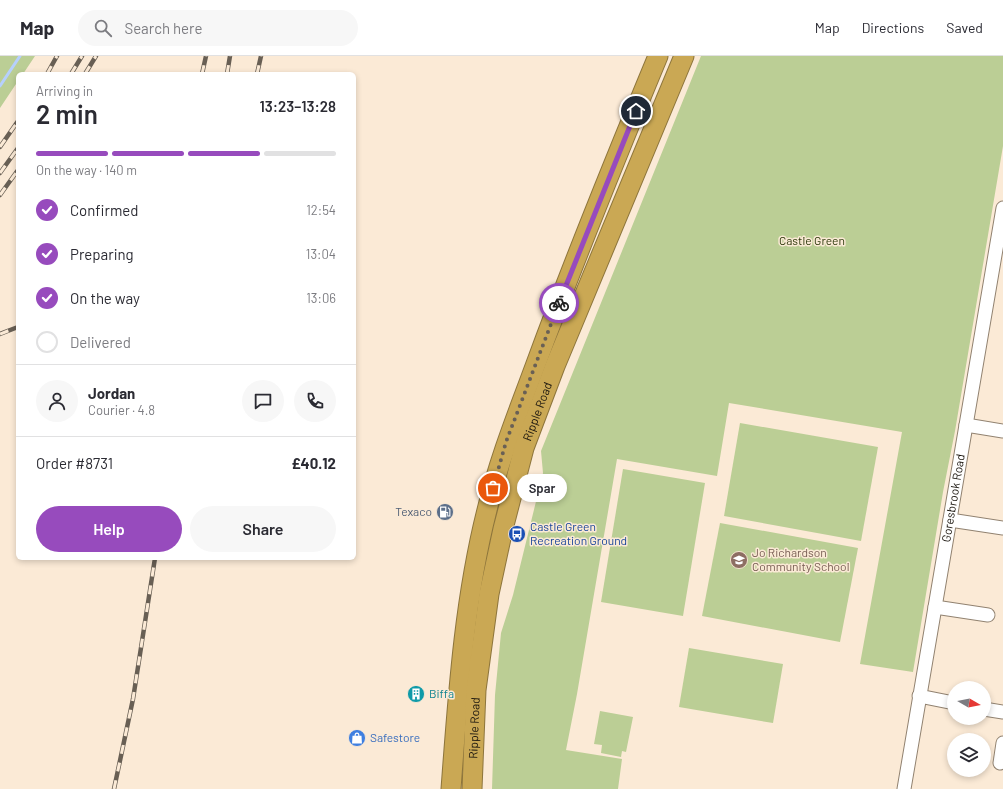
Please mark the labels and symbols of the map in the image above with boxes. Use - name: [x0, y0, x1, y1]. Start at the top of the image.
- pin: [619, 94, 653, 128]
- park label: Castle Green: [779, 233, 845, 247]
- courier: [539, 283, 579, 323]
- street label: Ripple Road: [519, 380, 554, 443]
- street label: Goresbrook Road: [938, 453, 967, 543]
- pin: [476, 471, 510, 505]
- callout: Spar: [517, 474, 567, 502]
- fuel station icon: Texaco: [435, 502, 455, 522]
- place label: Texaco: [395, 504, 432, 518]
- place label: Castle Green Recreation Ground: [530, 519, 627, 547]
- bus stop icon: Castle Green Recreation Ground: [507, 524, 527, 544]
- place label: Jo Richardson Community School: [752, 545, 849, 573]
- school or university icon: Jo Richardson Community School: [729, 550, 749, 570]
- north arrow: [947, 681, 991, 725]
- building icon: Biffa: [406, 684, 426, 704]
- place label: Biffa: [429, 686, 454, 700]
- street label: Ripple Road: [465, 697, 482, 759]
- shop icon: Safestore: [347, 728, 367, 748]
- place label: Safestore: [370, 730, 420, 744]

